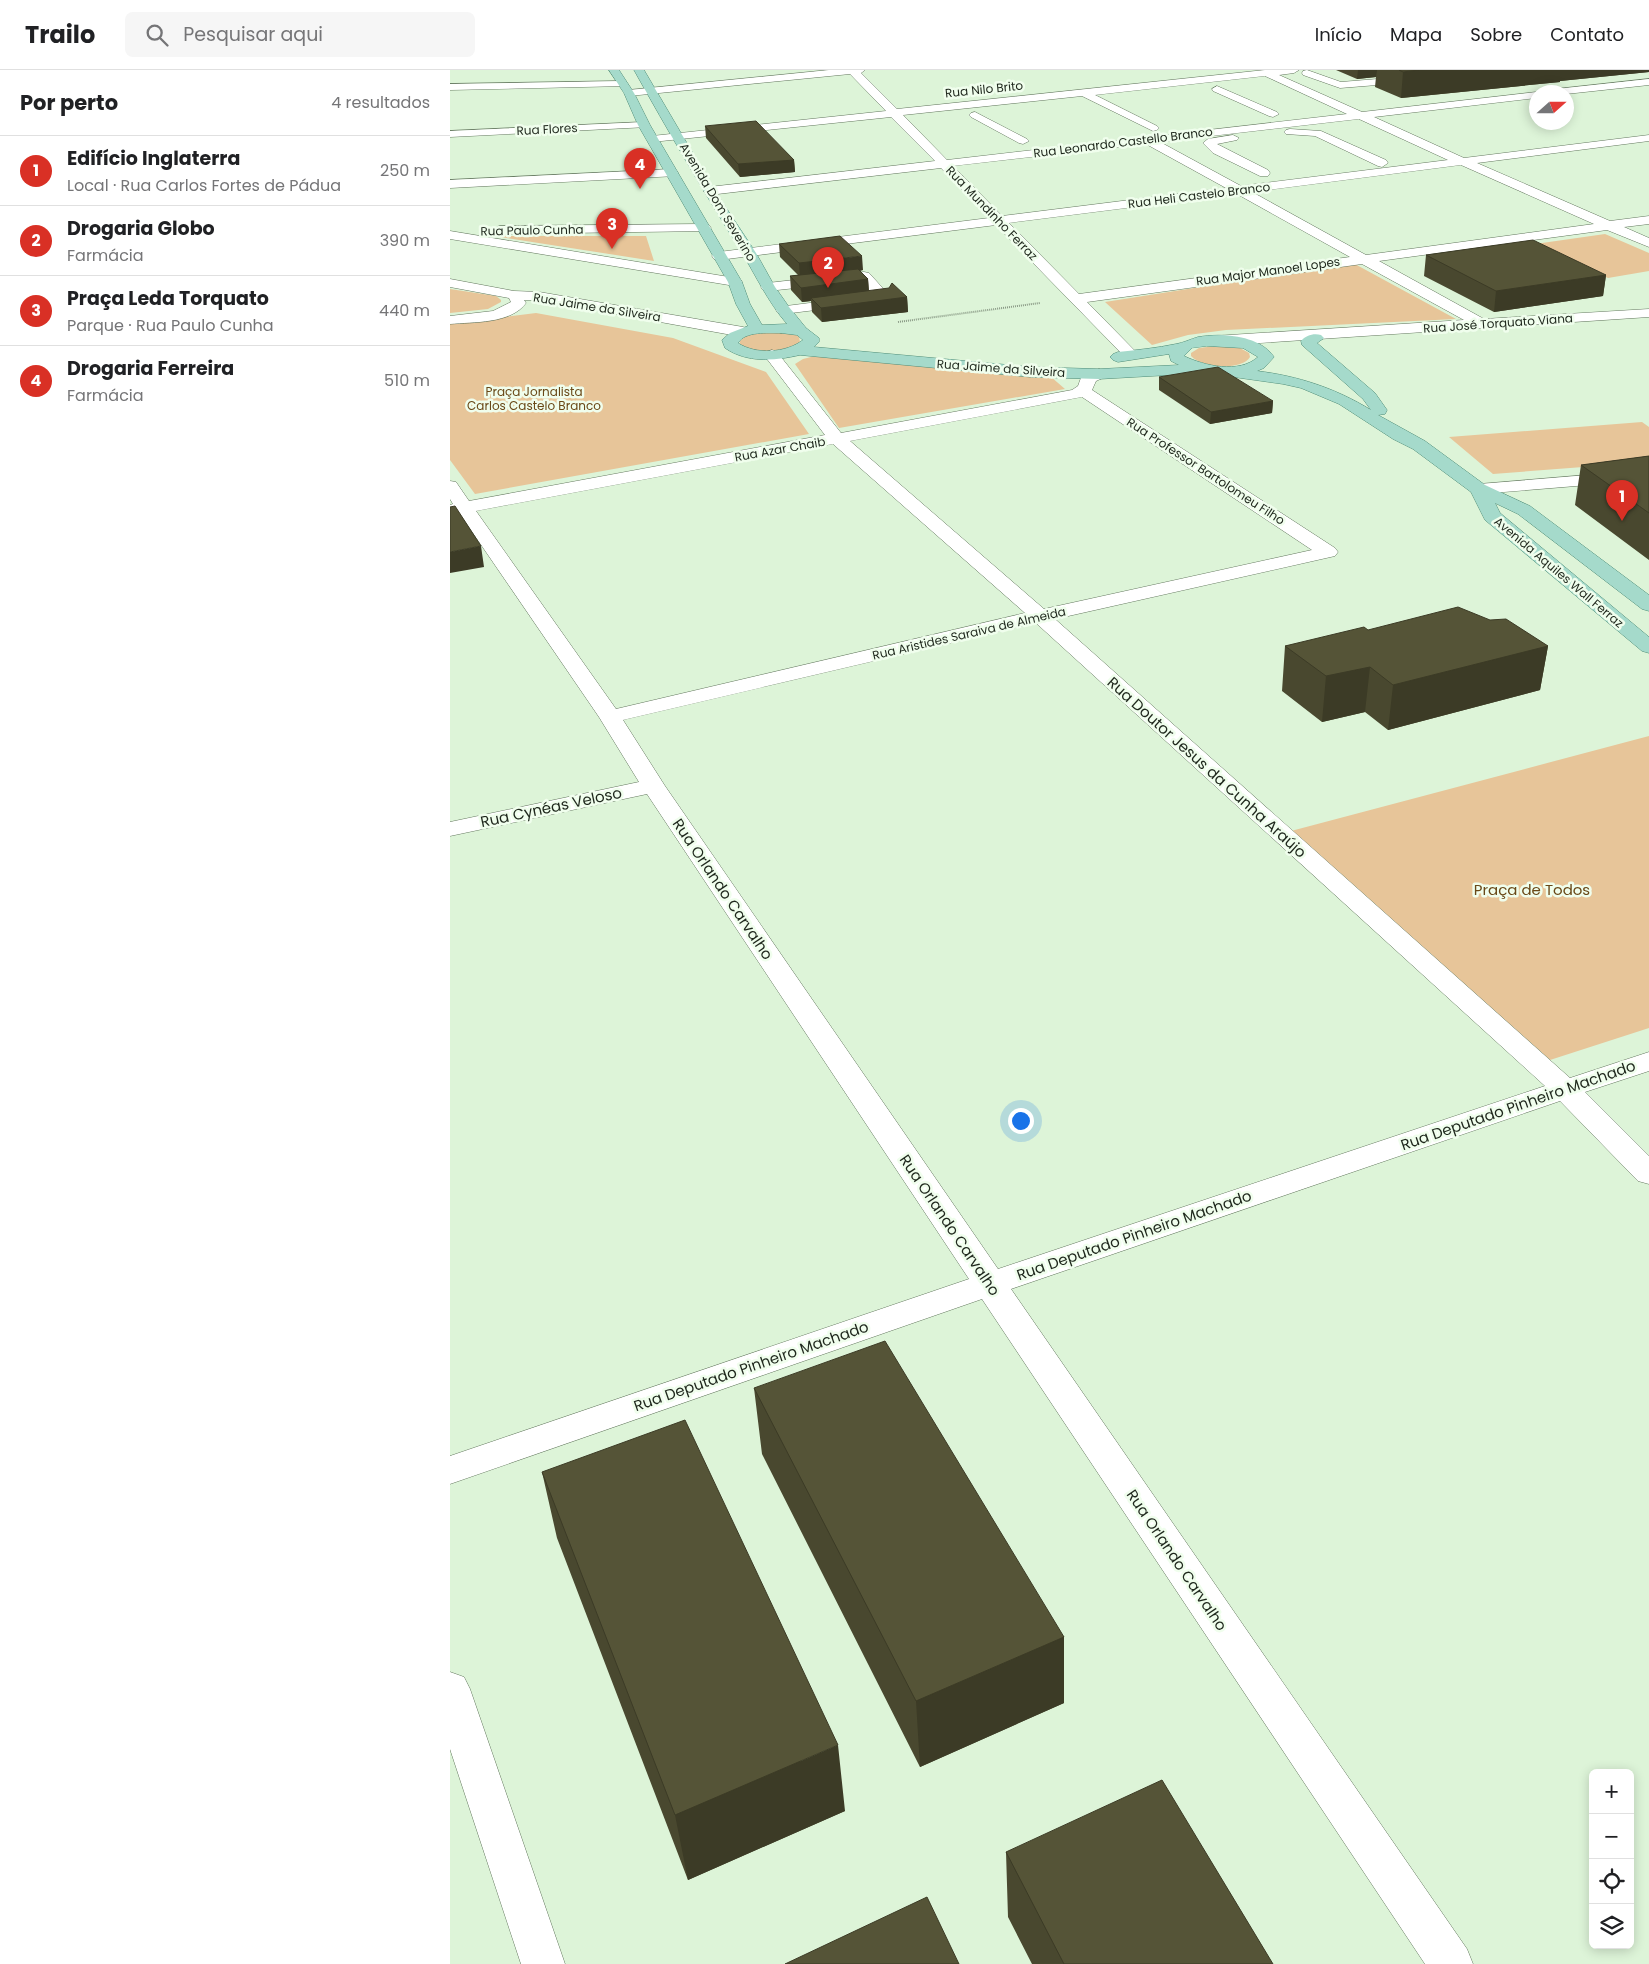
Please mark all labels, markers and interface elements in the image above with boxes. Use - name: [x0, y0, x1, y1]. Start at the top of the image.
- search box: [125, 12, 475, 57]
- text: Trailo: [25, 18, 95, 51]
- icon: search: [143, 21, 171, 49]
- text: Pesquisar aqui: [183, 21, 323, 48]
- text: Início: [1315, 22, 1362, 47]
- text: Mapa: [1390, 22, 1442, 47]
- text: Sobre: [1470, 22, 1522, 47]
- text: Contato: [1550, 22, 1624, 47]
- street label: Rua Nilo Brito: [944, 76, 1024, 102]
- north arrow: [1529, 85, 1574, 130]
- text: Por perto: [20, 88, 118, 117]
- text: 4 resultados: [331, 91, 430, 114]
- street label: Rua Flores: [516, 119, 578, 139]
- street label: Rua Leonardo Castello Branco: [1032, 123, 1214, 161]
- street label: Avenida Dom Severino: [676, 140, 760, 265]
- text: Edifício Inglaterra: [67, 145, 240, 172]
- pin: 4: [624, 148, 656, 189]
- text: 1: [33, 159, 39, 182]
- text: 250 m: [380, 159, 430, 182]
- street label: Rua Mundinho Ferraz: [942, 162, 1042, 264]
- text: Local · Rua Carlos Fortes de Pádua: [67, 174, 341, 197]
- street label: Rua Heli Castelo Branco: [1127, 178, 1271, 212]
- pin: 3: [596, 208, 628, 249]
- text: Drogaria Globo: [67, 215, 215, 242]
- street label: Rua Paulo Cunha: [480, 221, 584, 239]
- text: 2: [31, 229, 41, 252]
- text: 390 m: [380, 229, 430, 252]
- text: Farmácia: [67, 244, 144, 267]
- pin: 2: [812, 247, 844, 288]
- street label: Rua Major Manoel Lopes: [1195, 252, 1341, 290]
- text: Praça Leda Torquato: [67, 285, 269, 312]
- street label: Rua Jaime da Silveira: [532, 289, 662, 325]
- text: 3: [31, 299, 41, 322]
- text: 440 m: [379, 299, 430, 322]
- street label: Rua José Torquato Viana: [1423, 309, 1573, 337]
- text: Parque · Rua Paulo Cunha: [67, 314, 274, 337]
- text: Drogaria Ferreira: [67, 355, 234, 382]
- street label: Rua Jaime da Silveira: [936, 355, 1066, 381]
- text: 4: [31, 369, 41, 392]
- text: 510 m: [384, 369, 430, 392]
- park label: Praça Jornalista Carlos Castelo Branco: [467, 383, 601, 414]
- text: Farmácia: [67, 384, 144, 407]
- street label: Rua Professor Bartolomeu Filho: [1124, 413, 1289, 529]
- street label: Rua Azar Chaib: [733, 433, 827, 465]
- pin: 1: [1606, 480, 1638, 521]
- street label: Avenida Aquiles Wall Ferraz: [1491, 513, 1627, 631]
- street label: Rua Aristides Saraiva de Almeida: [871, 602, 1067, 664]
- street label: Rua Doutor Jesus da Cunha Araújo: [1103, 672, 1311, 862]
- street label: Rua Cynéas Veloso: [478, 782, 624, 832]
- street label: Rua Orlando Carvalho: [668, 814, 778, 964]
- park label: Praça de Todos: [1474, 879, 1590, 900]
- street label: Rua Deputado Pinheiro Machado: [1398, 1055, 1638, 1155]
- your location: [1008, 1108, 1034, 1134]
- street label: Rua Orlando Carvalho: [895, 1150, 1005, 1300]
- street label: Rua Deputado Pinheiro Machado: [1014, 1185, 1254, 1285]
- street label: Rua Deputado Pinheiro Machado: [631, 1316, 871, 1416]
- street label: Rua Orlando Carvalho: [1122, 1485, 1232, 1635]
- map controls: [1589, 1769, 1634, 1949]
- button: +: [1589, 1769, 1634, 1814]
- button: −: [1589, 1814, 1634, 1859]
- button: locate: [1589, 1859, 1634, 1904]
- button: layers: [1589, 1904, 1634, 1949]

